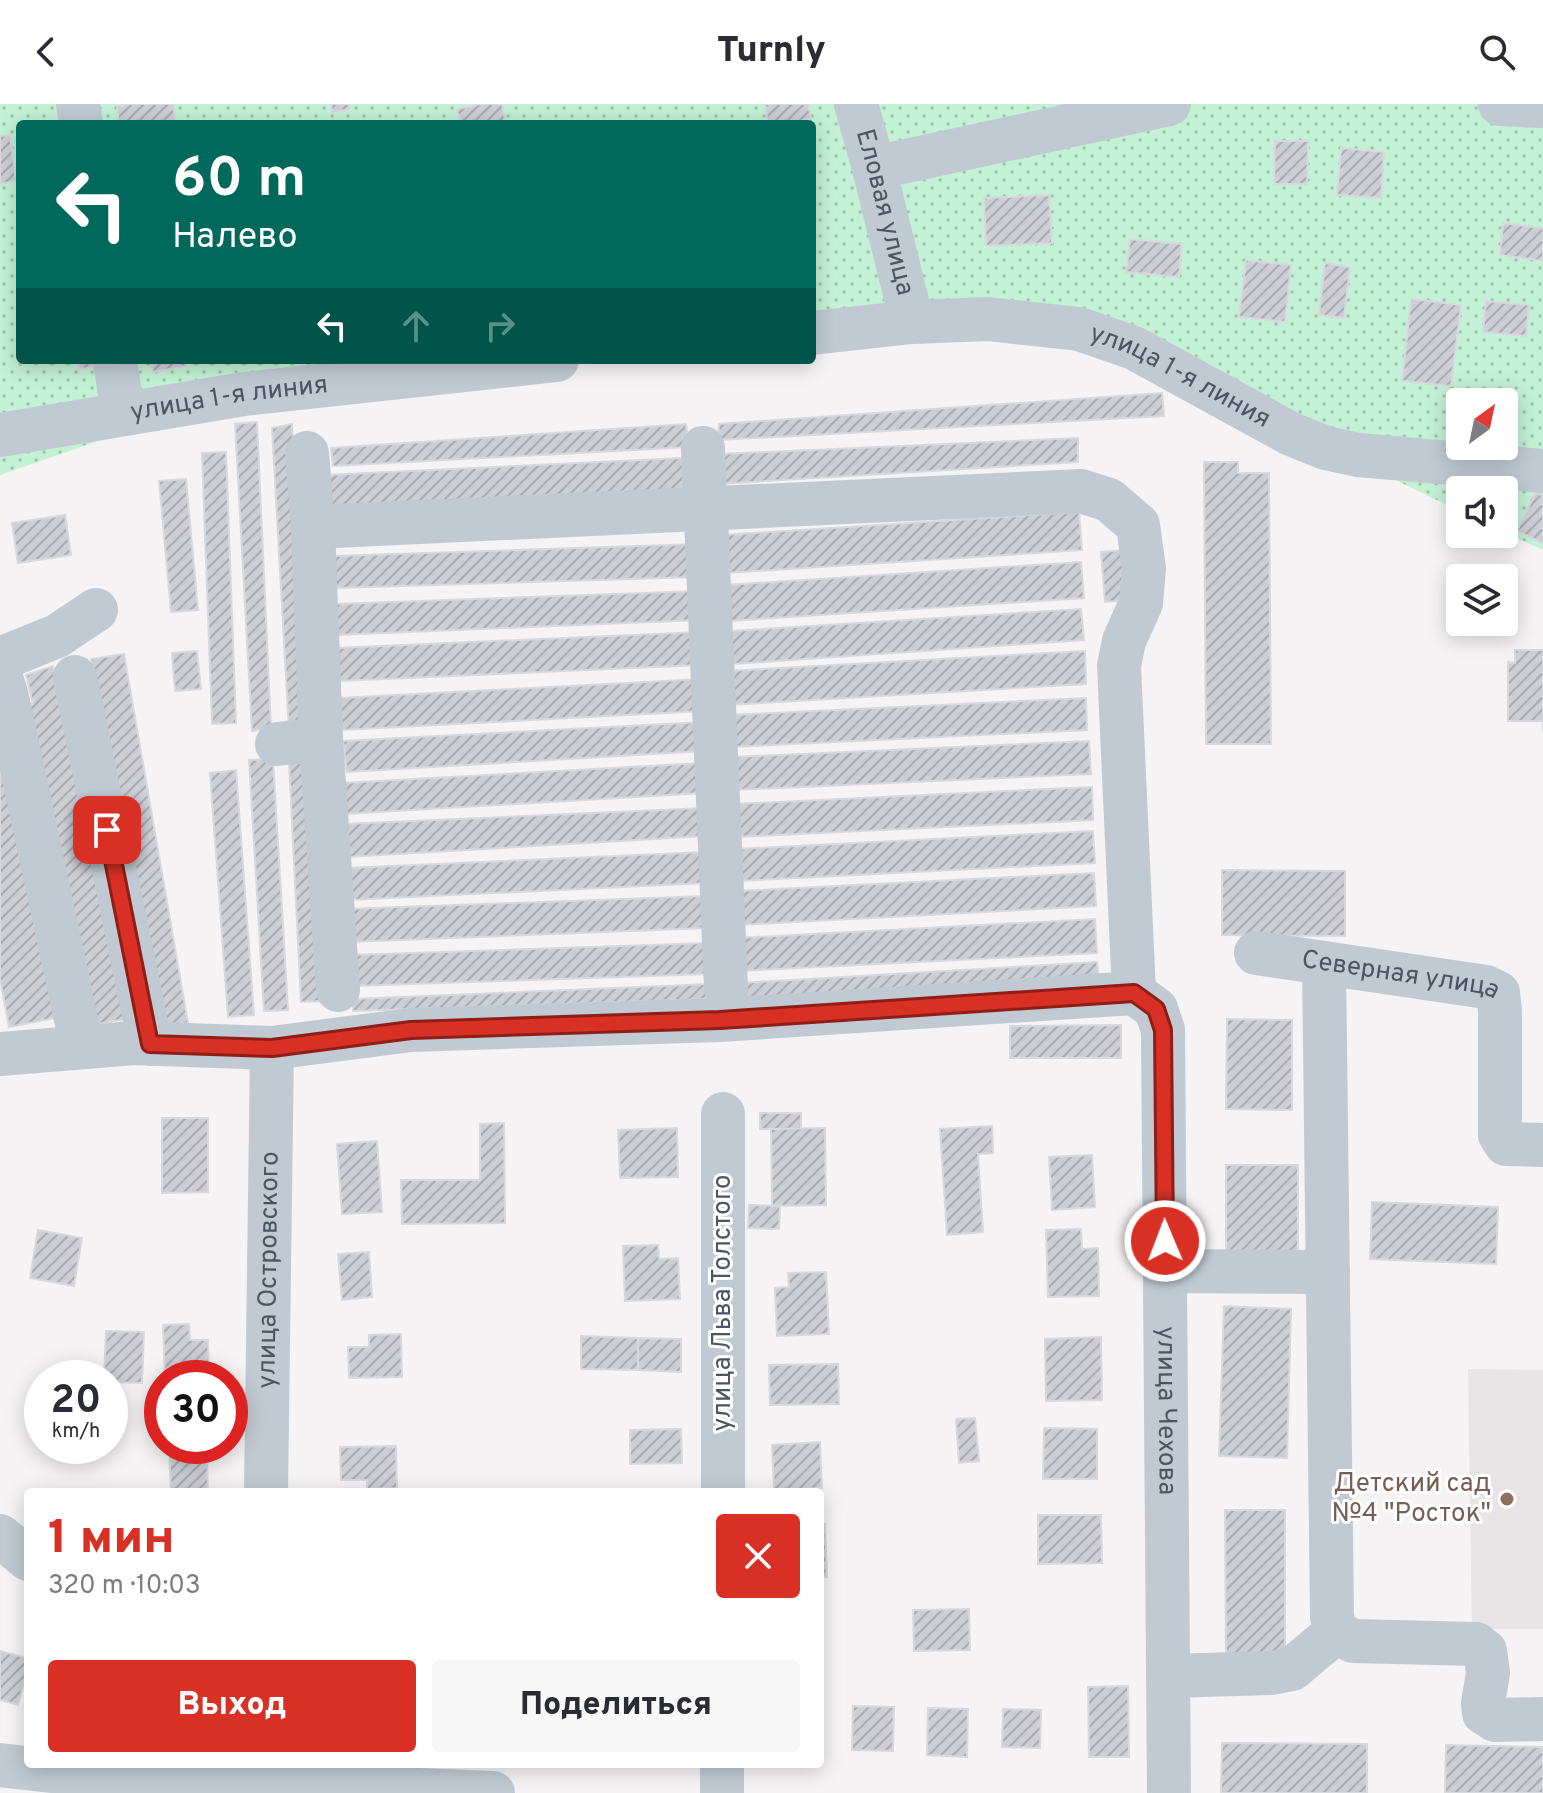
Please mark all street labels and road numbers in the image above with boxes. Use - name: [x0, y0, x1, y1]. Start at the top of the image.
- street label: Еловая улица: [847, 125, 921, 299]
- street label: улица 1-я линия: [1085, 317, 1276, 436]
- street label: улица 1-я линия: [128, 368, 330, 429]
- street label: Северная улица: [1299, 943, 1505, 1008]
- street label: улица Островского: [251, 1151, 287, 1389]
- street label: улица Льва Толстого: [707, 1175, 740, 1431]
- street label: улица Чехова: [1149, 1326, 1183, 1495]

